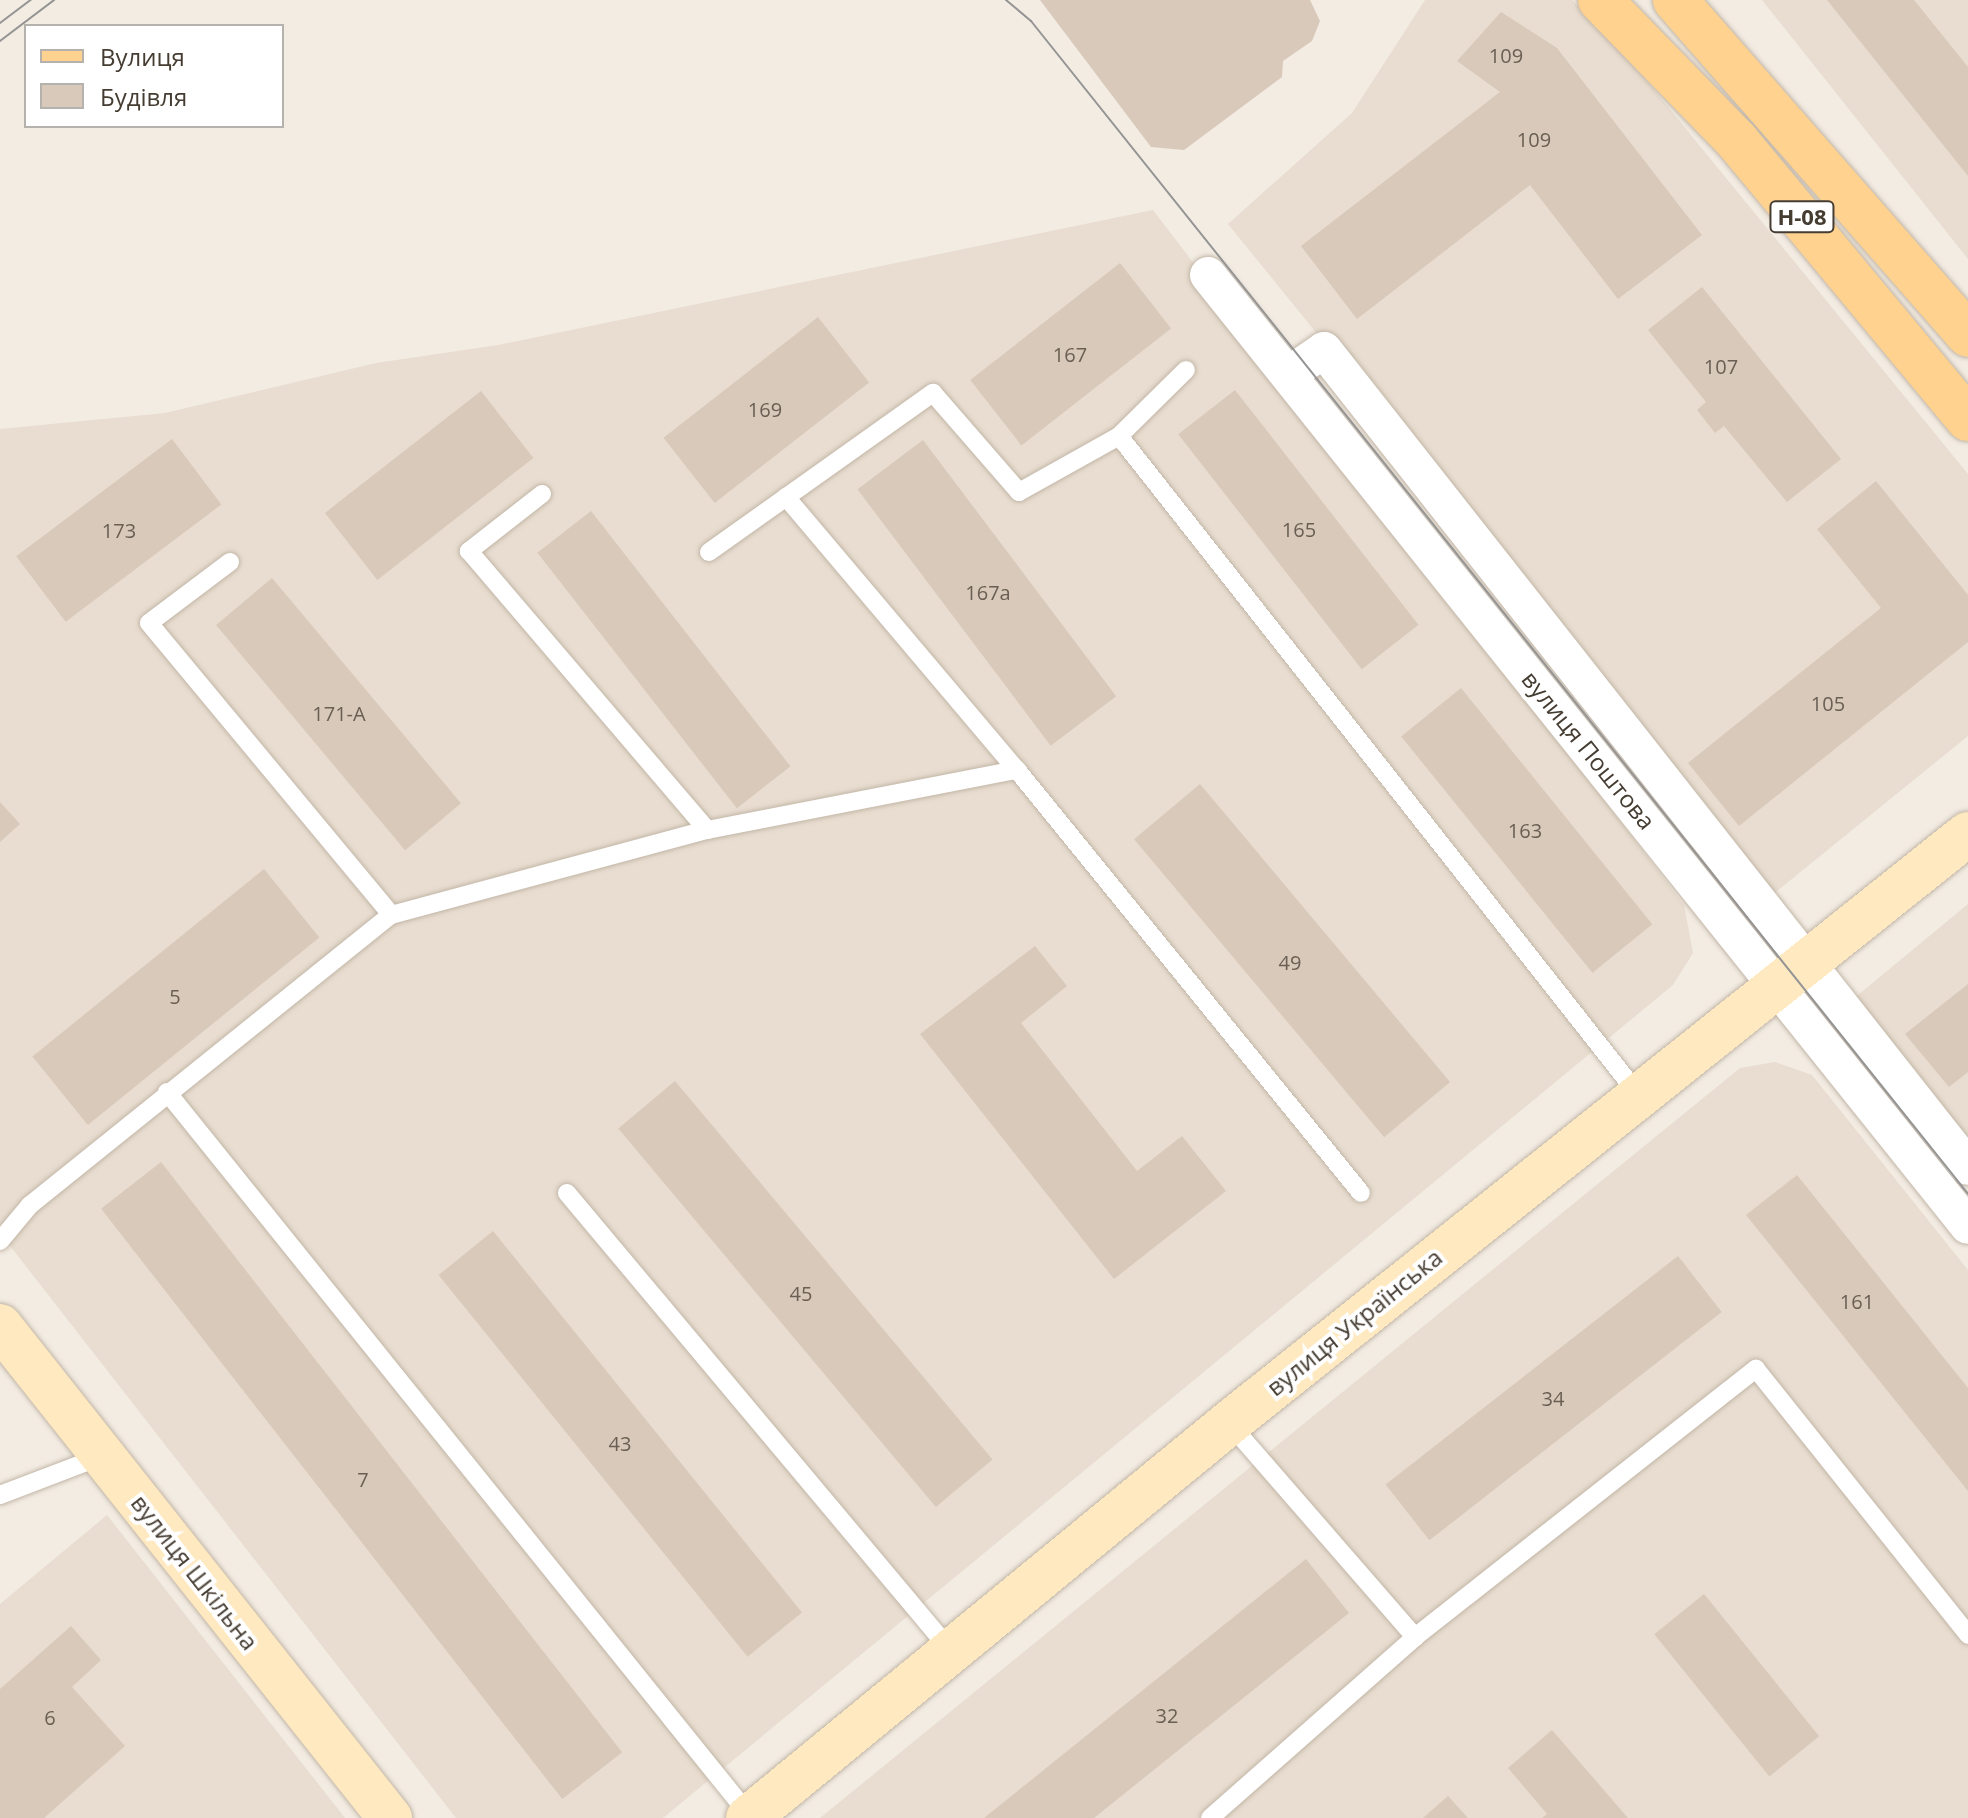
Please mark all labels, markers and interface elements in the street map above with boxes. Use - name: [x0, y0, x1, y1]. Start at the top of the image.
- legend: [24, 24, 284, 128]
- text: Вулиця: [100, 40, 185, 73]
- house number: 109: [1489, 43, 1523, 67]
- text: Будівля: [100, 80, 187, 113]
- house number: 109: [1517, 127, 1551, 151]
- road number: Н-08: [1768, 199, 1836, 235]
- house number: 167: [1053, 342, 1087, 366]
- house number: 107: [1704, 354, 1738, 378]
- house number: 169: [748, 397, 782, 421]
- house number: 165: [1282, 517, 1316, 541]
- house number: 173: [102, 518, 136, 542]
- house number: 167а: [965, 580, 1011, 604]
- street label: вулиця Поштова: [1516, 665, 1662, 835]
- house number: 105: [1811, 691, 1845, 715]
- house number: 171-А: [312, 701, 366, 725]
- house number: 163: [1508, 818, 1542, 842]
- house number: 49: [1279, 950, 1301, 974]
- house number: 5: [169, 984, 181, 1008]
- street label: вулиця Українська: [1261, 1242, 1447, 1402]
- house number: 45: [790, 1281, 812, 1305]
- house number: 161: [1840, 1289, 1874, 1313]
- house number: 34: [1542, 1386, 1564, 1410]
- house number: 43: [609, 1431, 631, 1455]
- house number: 7: [357, 1467, 369, 1491]
- street label: вулиця Шкільна: [125, 1489, 265, 1655]
- house number: 32: [1156, 1703, 1178, 1727]
- house number: 6: [44, 1705, 56, 1729]

